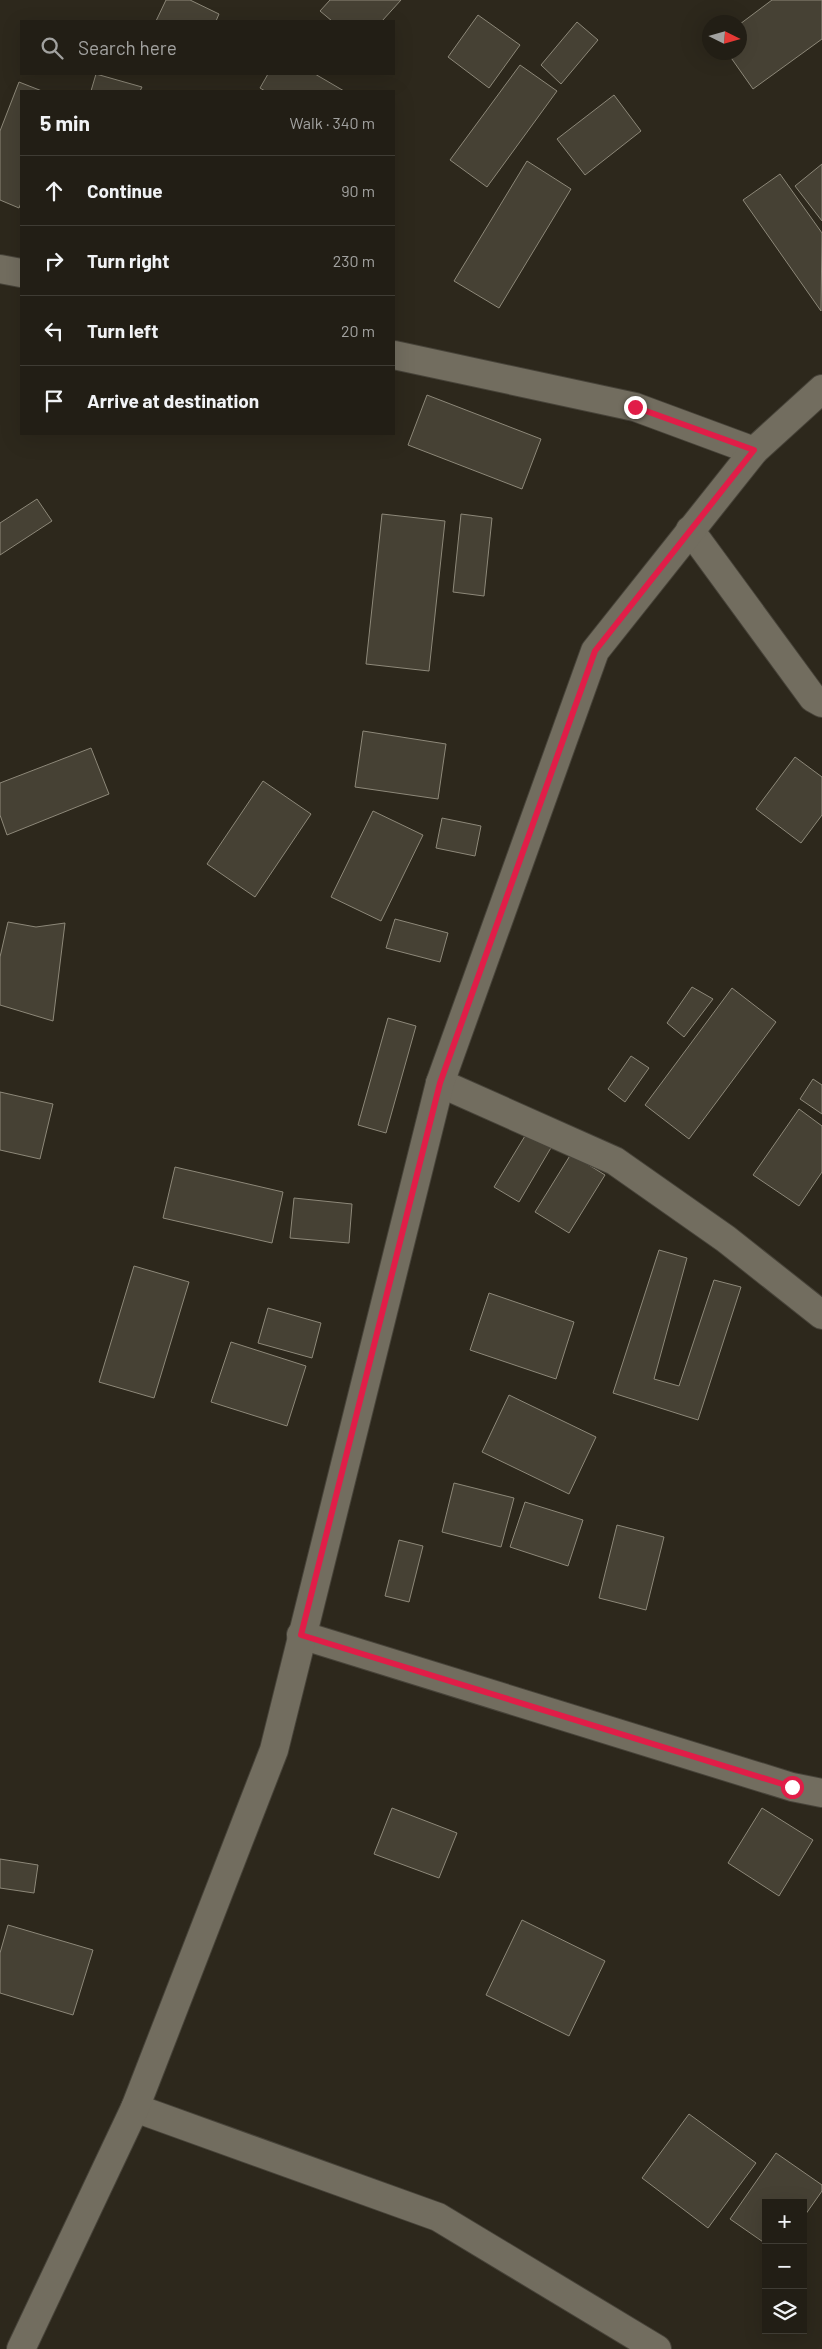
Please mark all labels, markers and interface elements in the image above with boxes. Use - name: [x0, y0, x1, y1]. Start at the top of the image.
- north arrow: [702, 15, 747, 60]
- search box: [20, 20, 395, 75]
- icon: search: [38, 34, 66, 62]
- text: Search here: [78, 36, 177, 59]
- text: 5 min: [40, 110, 90, 135]
- text: Walk · 340 m: [290, 113, 375, 132]
- icon: ahead: [40, 177, 68, 205]
- text: Continue: [87, 179, 163, 202]
- text: 90 m: [341, 181, 375, 200]
- icon: right: [40, 247, 68, 275]
- text: Turn right: [87, 249, 169, 272]
- text: 230 m: [333, 251, 375, 270]
- icon: left: [40, 317, 68, 345]
- text: Turn left: [87, 319, 158, 342]
- text: 20 m: [341, 321, 375, 340]
- icon: arrive: [40, 387, 68, 415]
- text: Arrive at destination: [87, 389, 259, 412]
- route end: [624, 396, 647, 419]
- route start: [781, 1776, 804, 1799]
- map controls: [762, 2199, 807, 2334]
- button: +: [762, 2199, 807, 2244]
- button: −: [762, 2244, 807, 2289]
- button: layers: [762, 2289, 807, 2334]

